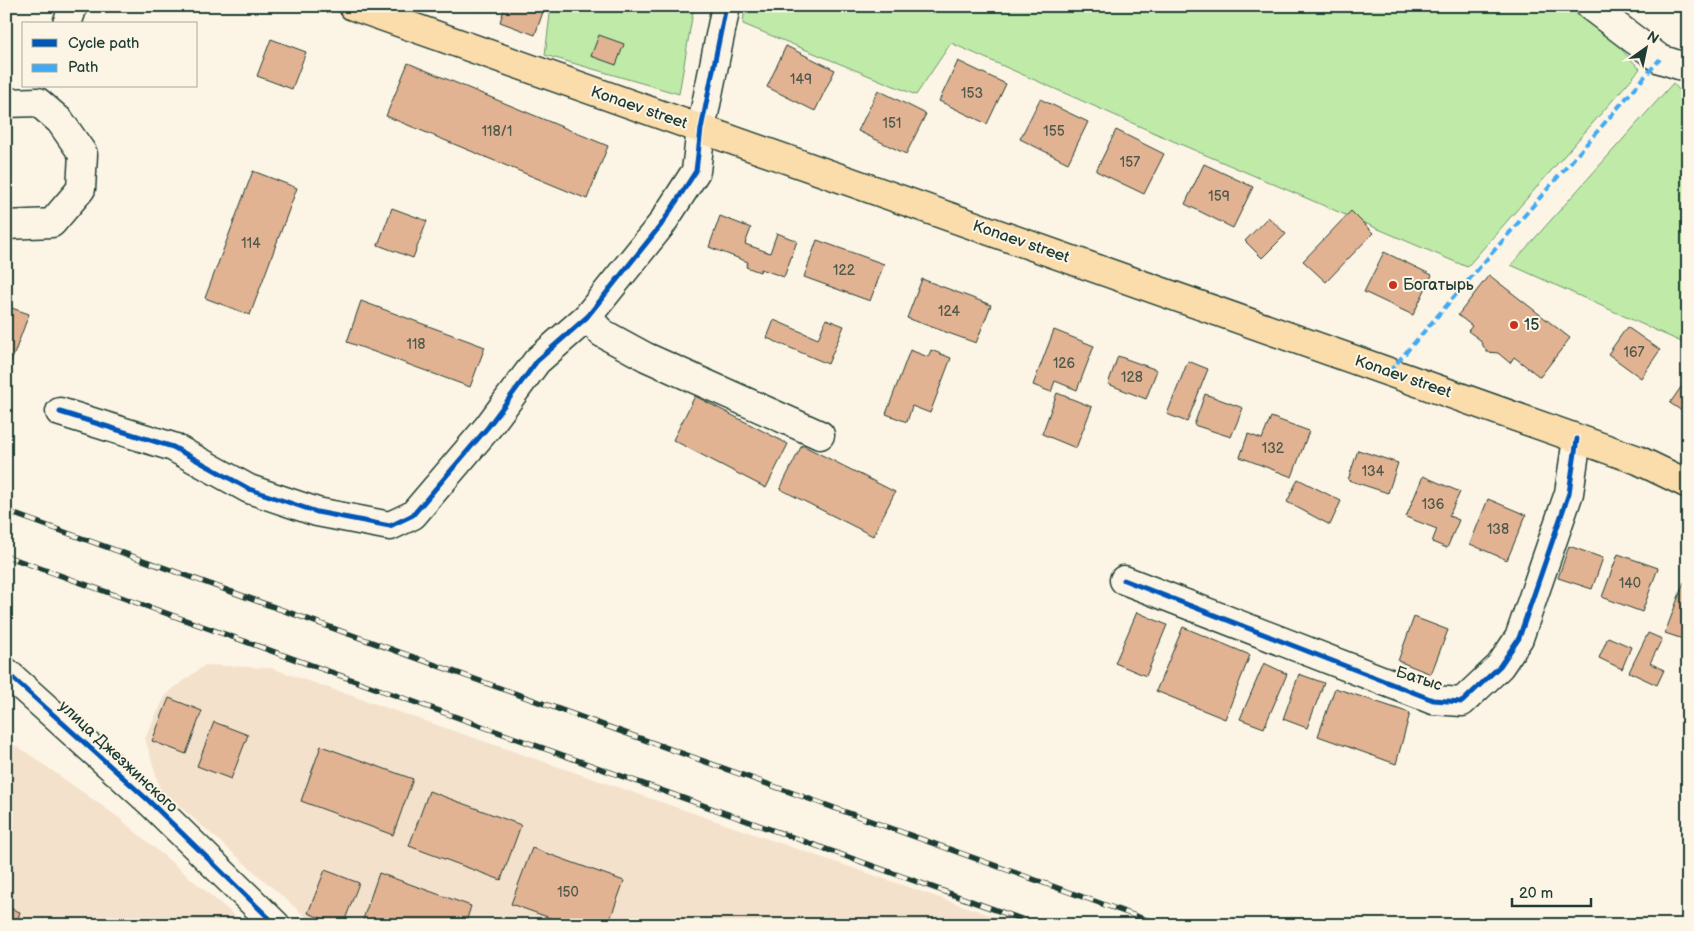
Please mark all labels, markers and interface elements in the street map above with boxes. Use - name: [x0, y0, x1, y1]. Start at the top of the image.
- legend: [22, 22, 198, 88]
- north arrow: [1622, 22, 1672, 72]
- text: N: [1644, 28, 1662, 48]
- text: Cycle path: [68, 34, 139, 53]
- text: Path: [68, 58, 98, 77]
- house number: 149: [790, 71, 812, 88]
- street label: Konaev street: [588, 83, 690, 133]
- house number: 153: [961, 85, 983, 102]
- house number: 151: [883, 115, 901, 132]
- house number: 118/1: [482, 123, 512, 140]
- house number: 155: [1043, 123, 1065, 140]
- house number: 157: [1120, 154, 1140, 171]
- house number: 159: [1208, 188, 1230, 205]
- street label: Konaev street: [970, 217, 1072, 267]
- house number: 114: [241, 235, 261, 252]
- house number: 122: [833, 262, 856, 279]
- place label: Богатырь: [1403, 276, 1474, 295]
- marker: Богатырь: [1387, 279, 1399, 291]
- house number: 124: [938, 303, 960, 320]
- place label: 15: [1524, 316, 1539, 335]
- marker: 15: [1508, 319, 1520, 331]
- house number: 118: [407, 336, 426, 353]
- house number: 167: [1624, 344, 1645, 361]
- street label: Konaev street: [1352, 352, 1454, 402]
- house number: 126: [1053, 355, 1076, 372]
- house number: 128: [1121, 369, 1143, 386]
- house number: 132: [1262, 440, 1285, 457]
- house number: 134: [1362, 463, 1385, 480]
- house number: 136: [1422, 496, 1445, 513]
- house number: 138: [1487, 521, 1509, 538]
- house number: 140: [1619, 575, 1641, 592]
- street label: Батыс: [1394, 663, 1445, 695]
- street label: улица Джезжинского: [55, 697, 181, 817]
- scale bar: [1512, 876, 1590, 908]
- house number: 150: [557, 884, 579, 901]
- text: 20 m: [1519, 884, 1553, 903]

